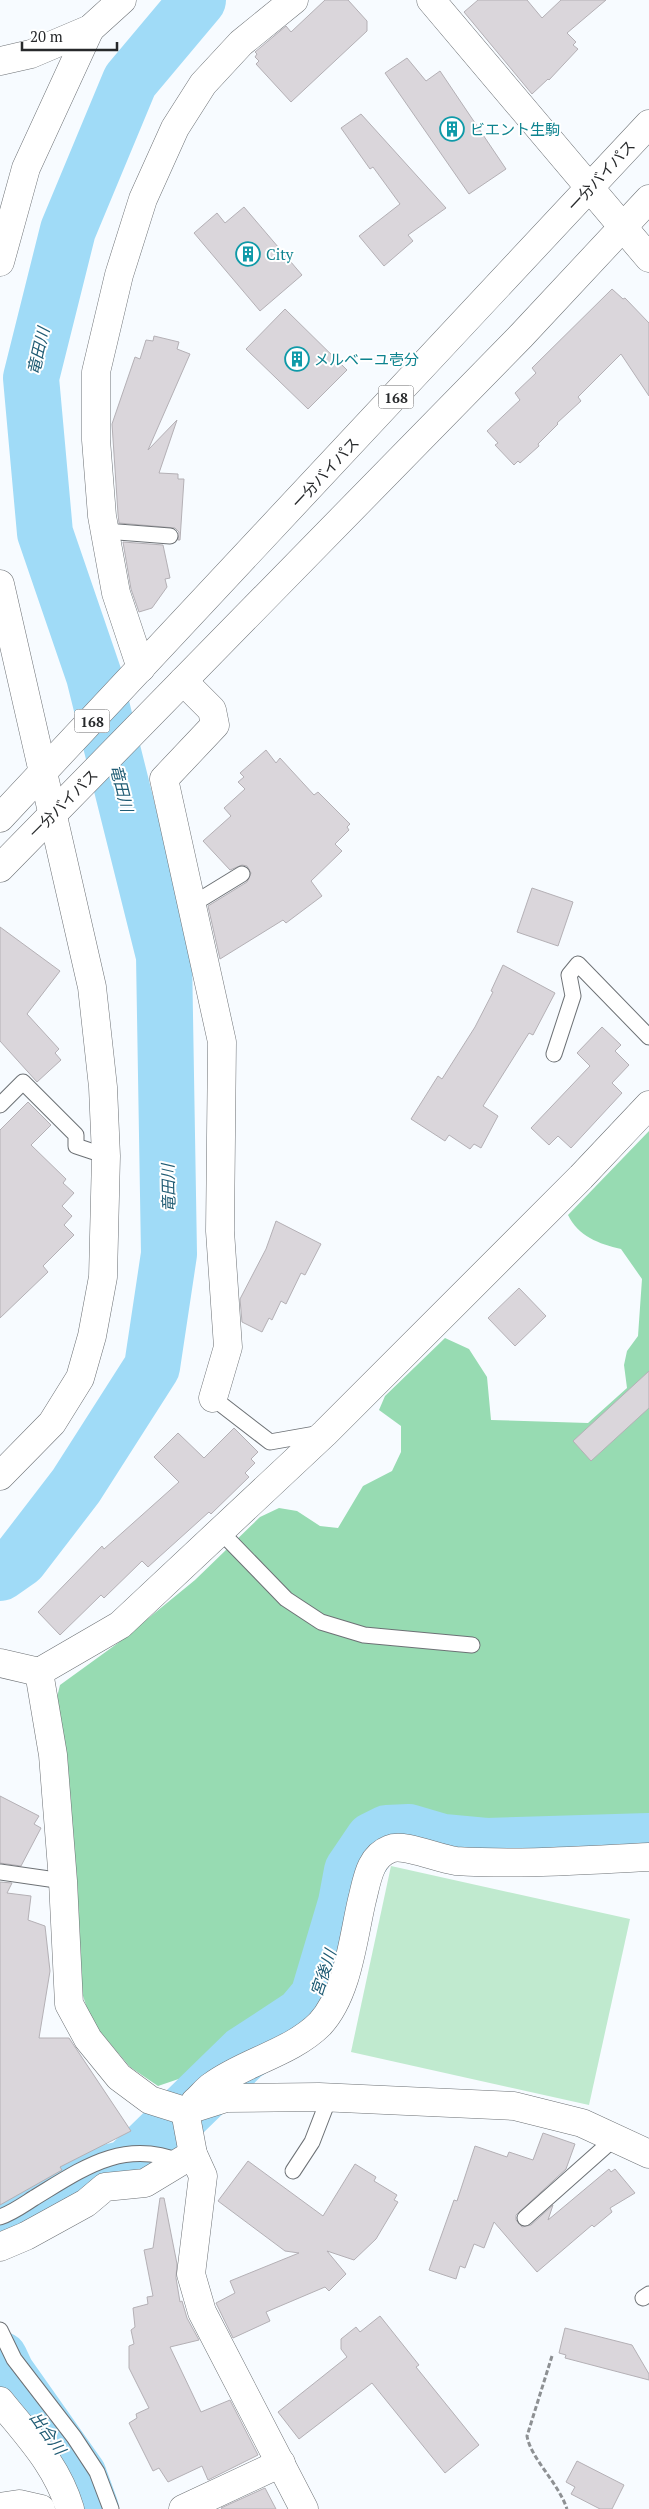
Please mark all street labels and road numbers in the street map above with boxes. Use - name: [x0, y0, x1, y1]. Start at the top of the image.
- street label: 一分バイパス: [563, 135, 639, 215]
- road number: 168: [378, 386, 414, 408]
- street label: 一分バイパス: [287, 432, 363, 512]
- road number: 168: [74, 709, 110, 732]
- street label: 一分バイパス: [24, 764, 102, 842]

